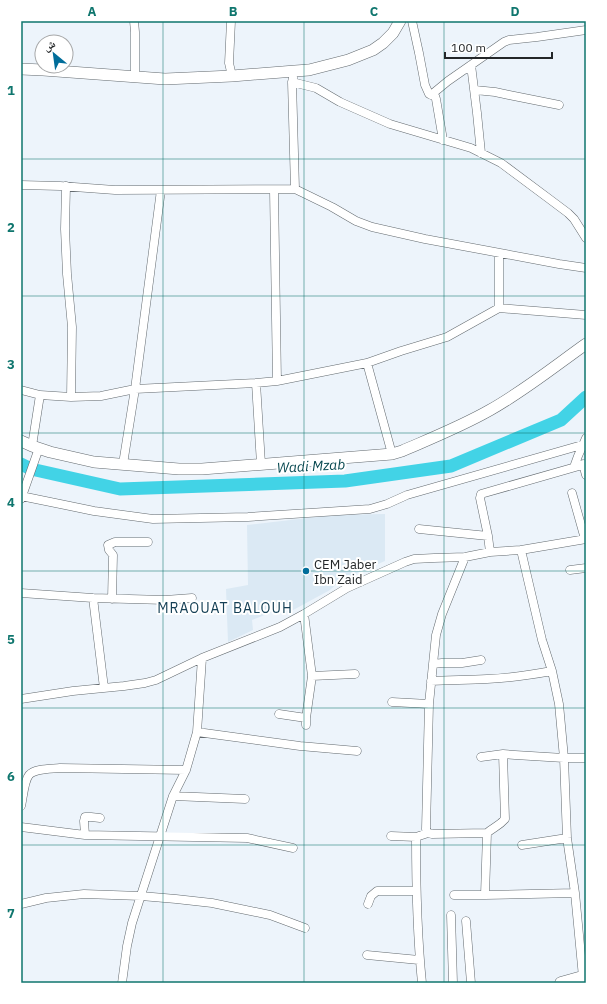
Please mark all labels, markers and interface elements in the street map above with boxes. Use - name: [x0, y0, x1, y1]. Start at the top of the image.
- text: A: [88, 3, 97, 20]
- text: B: [229, 3, 238, 20]
- text: C: [370, 3, 379, 20]
- text: D: [510, 3, 520, 20]
- north arrow: [34, 34, 74, 74]
- scale bar: [445, 34, 552, 60]
- text: ش: [41, 36, 58, 55]
- text: 100 m: [451, 40, 486, 55]
- text: 1: [7, 82, 15, 99]
- text: 2: [7, 219, 15, 236]
- text: 3: [7, 356, 15, 373]
- water label: Wadi Mzab: [276, 455, 346, 477]
- text: 4: [7, 494, 15, 511]
- place label: CEM Jaber Ibn Zaid: [314, 556, 377, 588]
- marker: CEM Jaber Ibn Zaid: [301, 566, 311, 576]
- district label: MRAOUAT BALOUH: [157, 599, 293, 617]
- text: 5: [7, 631, 15, 648]
- text: 6: [7, 768, 15, 785]
- text: 7: [7, 905, 15, 922]

